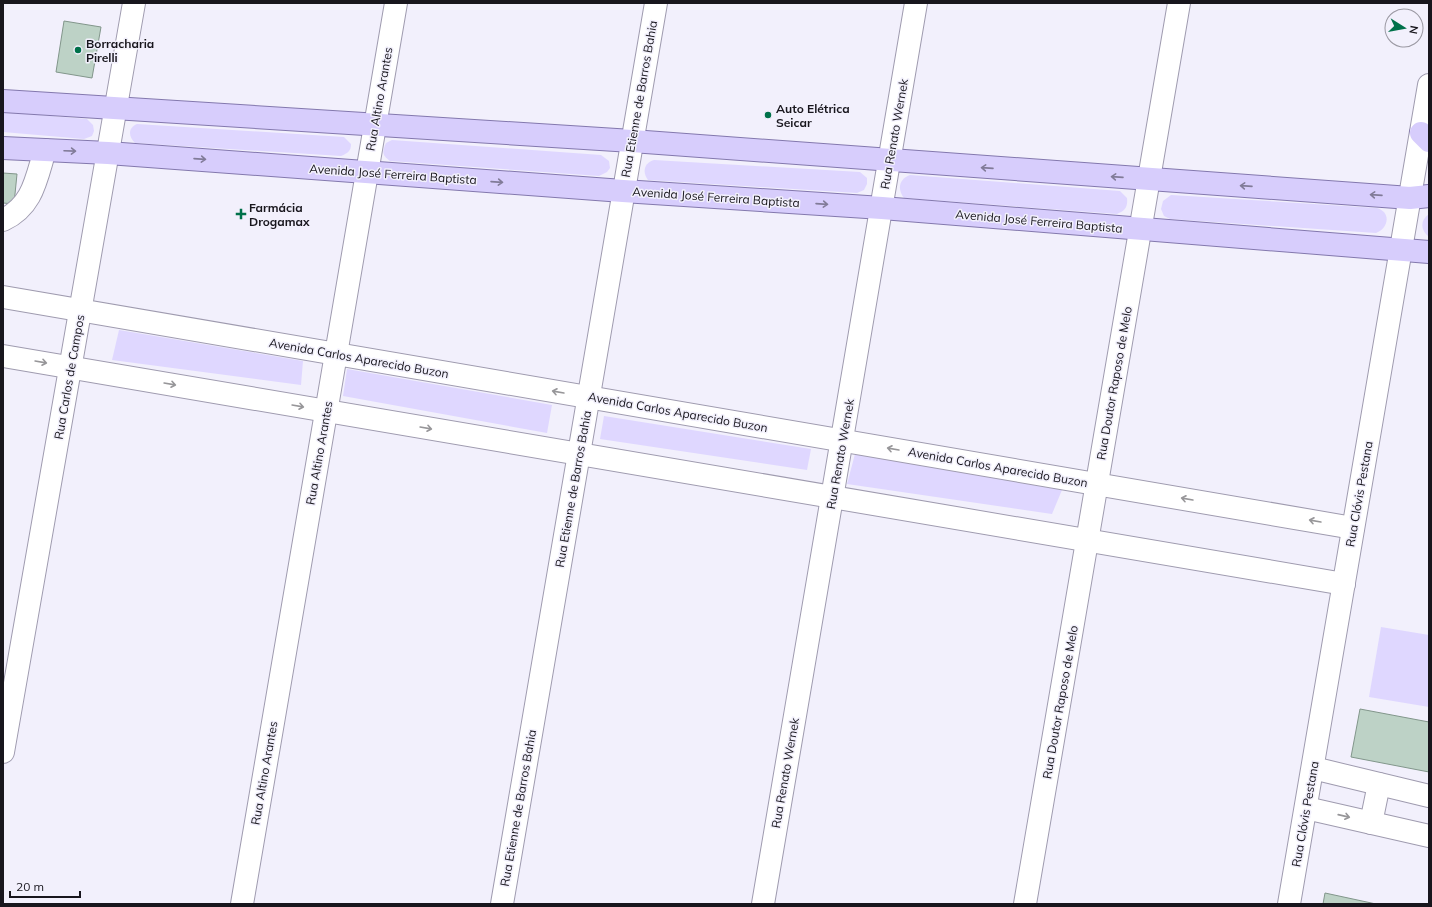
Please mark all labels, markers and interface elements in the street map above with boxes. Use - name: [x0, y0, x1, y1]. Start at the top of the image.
- north arrow: [1384, 8, 1424, 48]
- street label: Rua Etienne de Barros Bahia: [618, 19, 660, 179]
- text: N: [1406, 24, 1421, 35]
- place label: Borracharia Pirelli: [86, 36, 154, 65]
- marker: Borracharia Pirelli: [73, 45, 83, 55]
- street label: Rua Altino Arantes: [362, 46, 396, 152]
- street label: Rua Renato Wernek: [877, 77, 911, 190]
- place label: Auto Elétrica Seicar: [776, 101, 850, 130]
- marker: Auto Elétrica Seicar: [763, 110, 773, 120]
- one-way arrow: [63, 147, 76, 155]
- one-way arrow: [193, 156, 206, 163]
- street label: Avenida José Ferreira Baptista: [309, 161, 477, 187]
- one-way arrow: [981, 164, 994, 171]
- one-way arrow: [1111, 173, 1124, 180]
- one-way arrow: [490, 178, 503, 185]
- one-way arrow: [1240, 182, 1253, 189]
- street label: Avenida José Ferreira Baptista: [632, 184, 800, 210]
- one-way arrow: [1370, 192, 1383, 199]
- place label: Farmácia Drogamax: [249, 200, 310, 229]
- one-way arrow: [815, 200, 828, 208]
- street label: Avenida José Ferreira Baptista: [955, 206, 1123, 236]
- marker: Farmácia Drogamax: [236, 209, 246, 219]
- street label: Rua Doutor Raposo de Melo: [1093, 305, 1135, 461]
- street label: Rua Carlos de Campos: [51, 313, 87, 441]
- street label: Avenida Carlos Aparecido Buzon: [268, 335, 450, 381]
- one-way arrow: [35, 358, 48, 366]
- one-way arrow: [163, 380, 176, 388]
- one-way arrow: [552, 388, 565, 396]
- street label: Avenida Carlos Aparecido Buzon: [587, 389, 769, 435]
- street label: Rua Renato Wernek: [823, 397, 857, 510]
- street label: Rua Altino Arantes: [302, 400, 336, 506]
- one-way arrow: [291, 402, 304, 410]
- street label: Rua Etienne de Barros Bahia: [552, 409, 594, 569]
- one-way arrow: [419, 424, 432, 432]
- street label: Rua Clóvis Pestana: [1342, 440, 1376, 548]
- street label: Avenida Carlos Aparecido Buzon: [907, 444, 1089, 490]
- one-way arrow: [887, 445, 900, 453]
- one-way arrow: [1181, 495, 1194, 503]
- one-way arrow: [1309, 517, 1322, 525]
- street label: Rua Doutor Raposo de Melo: [1039, 624, 1081, 780]
- street label: Rua Renato Wernek: [768, 716, 802, 829]
- street label: Rua Altino Arantes: [247, 720, 281, 826]
- street label: Rua Etienne de Barros Bahia: [497, 728, 539, 888]
- street label: Rua Clóvis Pestana: [1288, 760, 1322, 868]
- one-way arrow: [1337, 813, 1350, 821]
- scale bar: [10, 873, 80, 899]
- text: 20 m: [16, 879, 44, 894]

